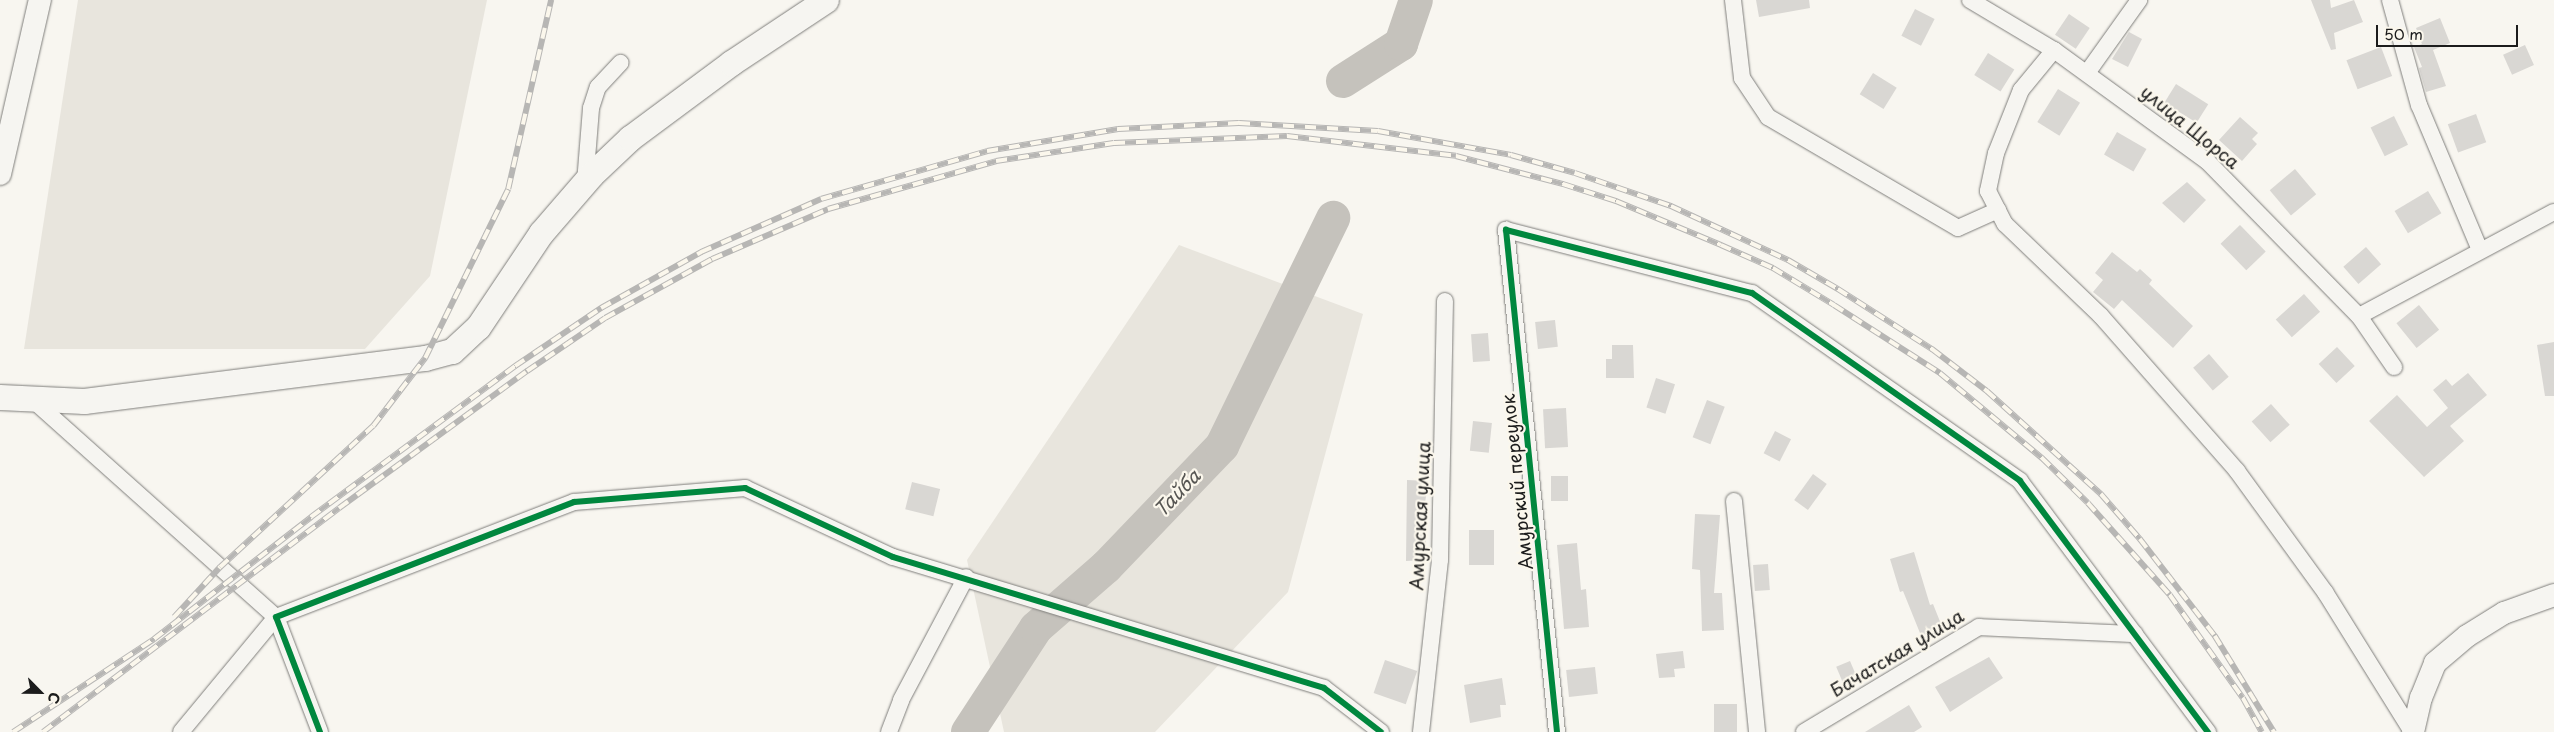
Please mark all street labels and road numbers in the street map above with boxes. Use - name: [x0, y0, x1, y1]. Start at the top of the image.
- street label: улица Щорса: [2136, 80, 2244, 174]
- street label: Амурский переулок: [1497, 393, 1537, 571]
- street label: Амурская улица: [1405, 441, 1435, 591]
- street label: Бачатская улица: [1826, 605, 1968, 701]

